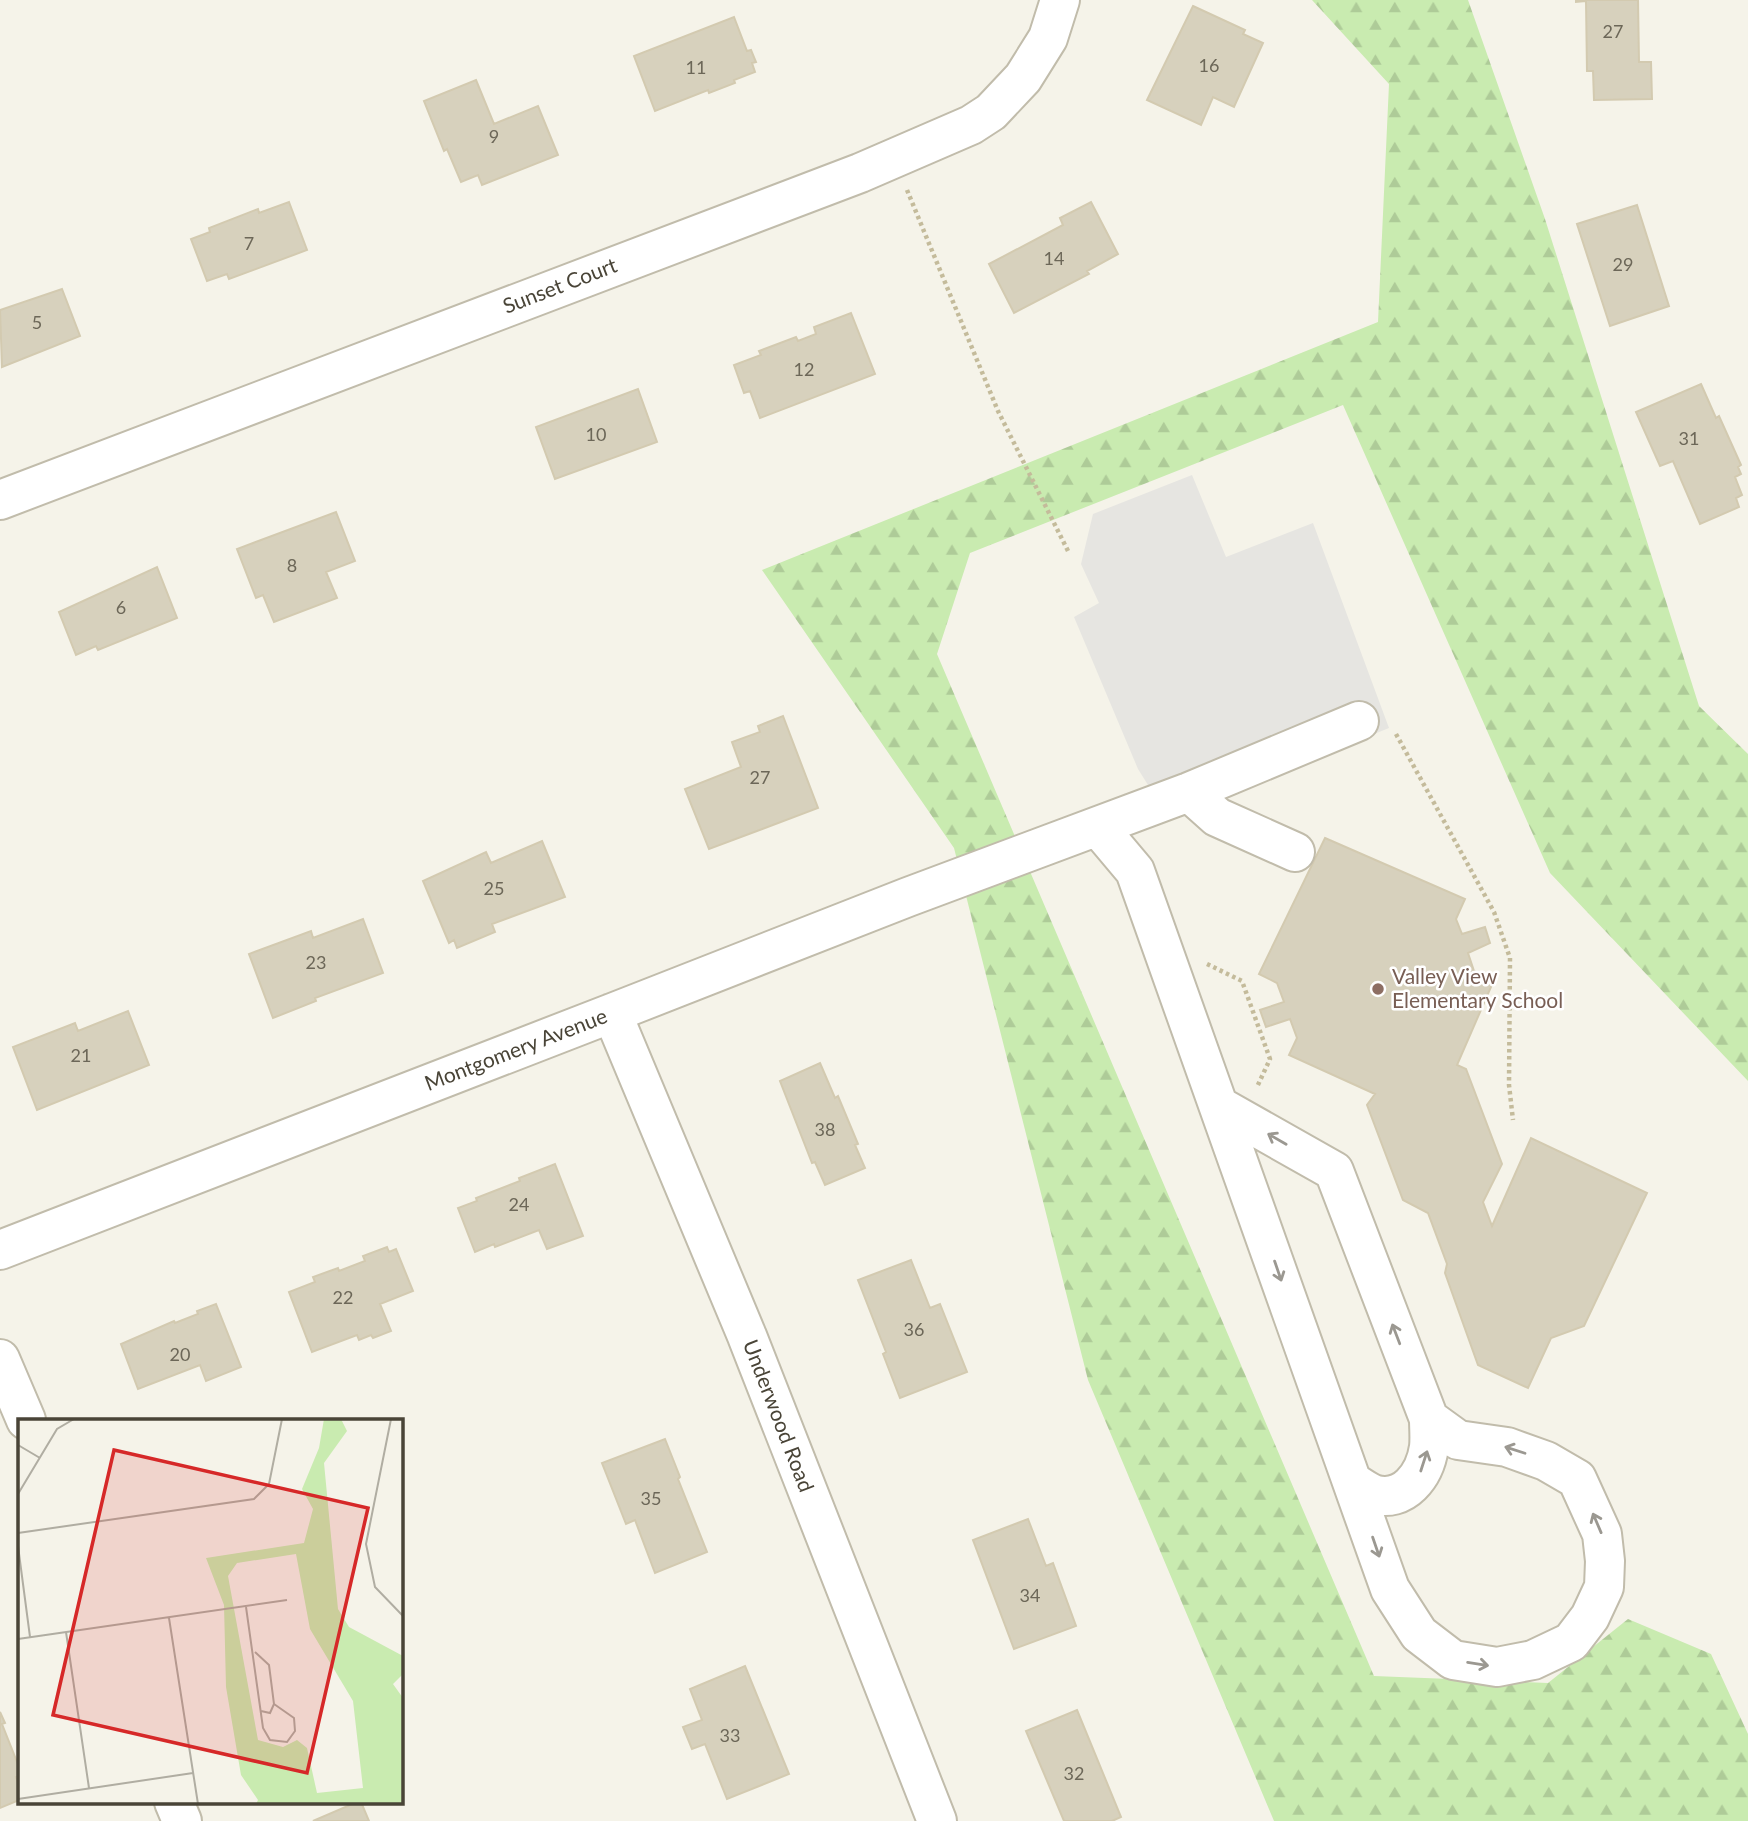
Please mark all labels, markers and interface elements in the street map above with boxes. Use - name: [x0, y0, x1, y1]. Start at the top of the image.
- house number: 27: [1603, 20, 1623, 42]
- house number: 16: [1199, 54, 1219, 76]
- house number: 11: [686, 56, 706, 78]
- house number: 9: [489, 125, 499, 147]
- house number: 7: [244, 232, 254, 254]
- house number: 14: [1044, 247, 1064, 269]
- street label: Sunset Court: [499, 251, 620, 318]
- house number: 29: [1613, 253, 1633, 275]
- house number: 5: [32, 311, 42, 333]
- house number: 12: [794, 358, 814, 380]
- house number: 10: [586, 423, 606, 445]
- house number: 31: [1679, 427, 1699, 449]
- house number: 8: [287, 554, 297, 576]
- house number: 6: [116, 596, 126, 618]
- house number: 27: [750, 766, 770, 788]
- house number: 25: [484, 877, 504, 899]
- house number: 23: [306, 951, 326, 973]
- place label: Valley View Elementary School: [1392, 963, 1563, 1012]
- marker: Valley View Elementary School: [1370, 981, 1386, 997]
- street label: Montgomery Avenue: [421, 1002, 610, 1095]
- house number: 21: [71, 1044, 91, 1066]
- house number: 38: [815, 1118, 835, 1140]
- one-way arrow: [1267, 1132, 1287, 1146]
- house number: 24: [509, 1193, 529, 1215]
- one-way arrow: [1273, 1260, 1285, 1282]
- house number: 22: [333, 1286, 353, 1308]
- house number: 36: [904, 1318, 924, 1340]
- one-way arrow: [1389, 1323, 1402, 1345]
- street label: Underwood Road: [739, 1336, 820, 1495]
- house number: 20: [170, 1343, 190, 1365]
- inset map: [18, 1419, 402, 1804]
- one-way arrow: [1504, 1443, 1526, 1456]
- one-way arrow: [1419, 1451, 1431, 1473]
- house number: 35: [641, 1487, 661, 1509]
- one-way arrow: [1590, 1513, 1603, 1534]
- one-way arrow: [1371, 1535, 1383, 1557]
- house number: 34: [1020, 1584, 1040, 1606]
- one-way arrow: [1466, 1658, 1489, 1671]
- house number: 33: [720, 1724, 740, 1746]
- house number: 32: [1064, 1762, 1084, 1784]

